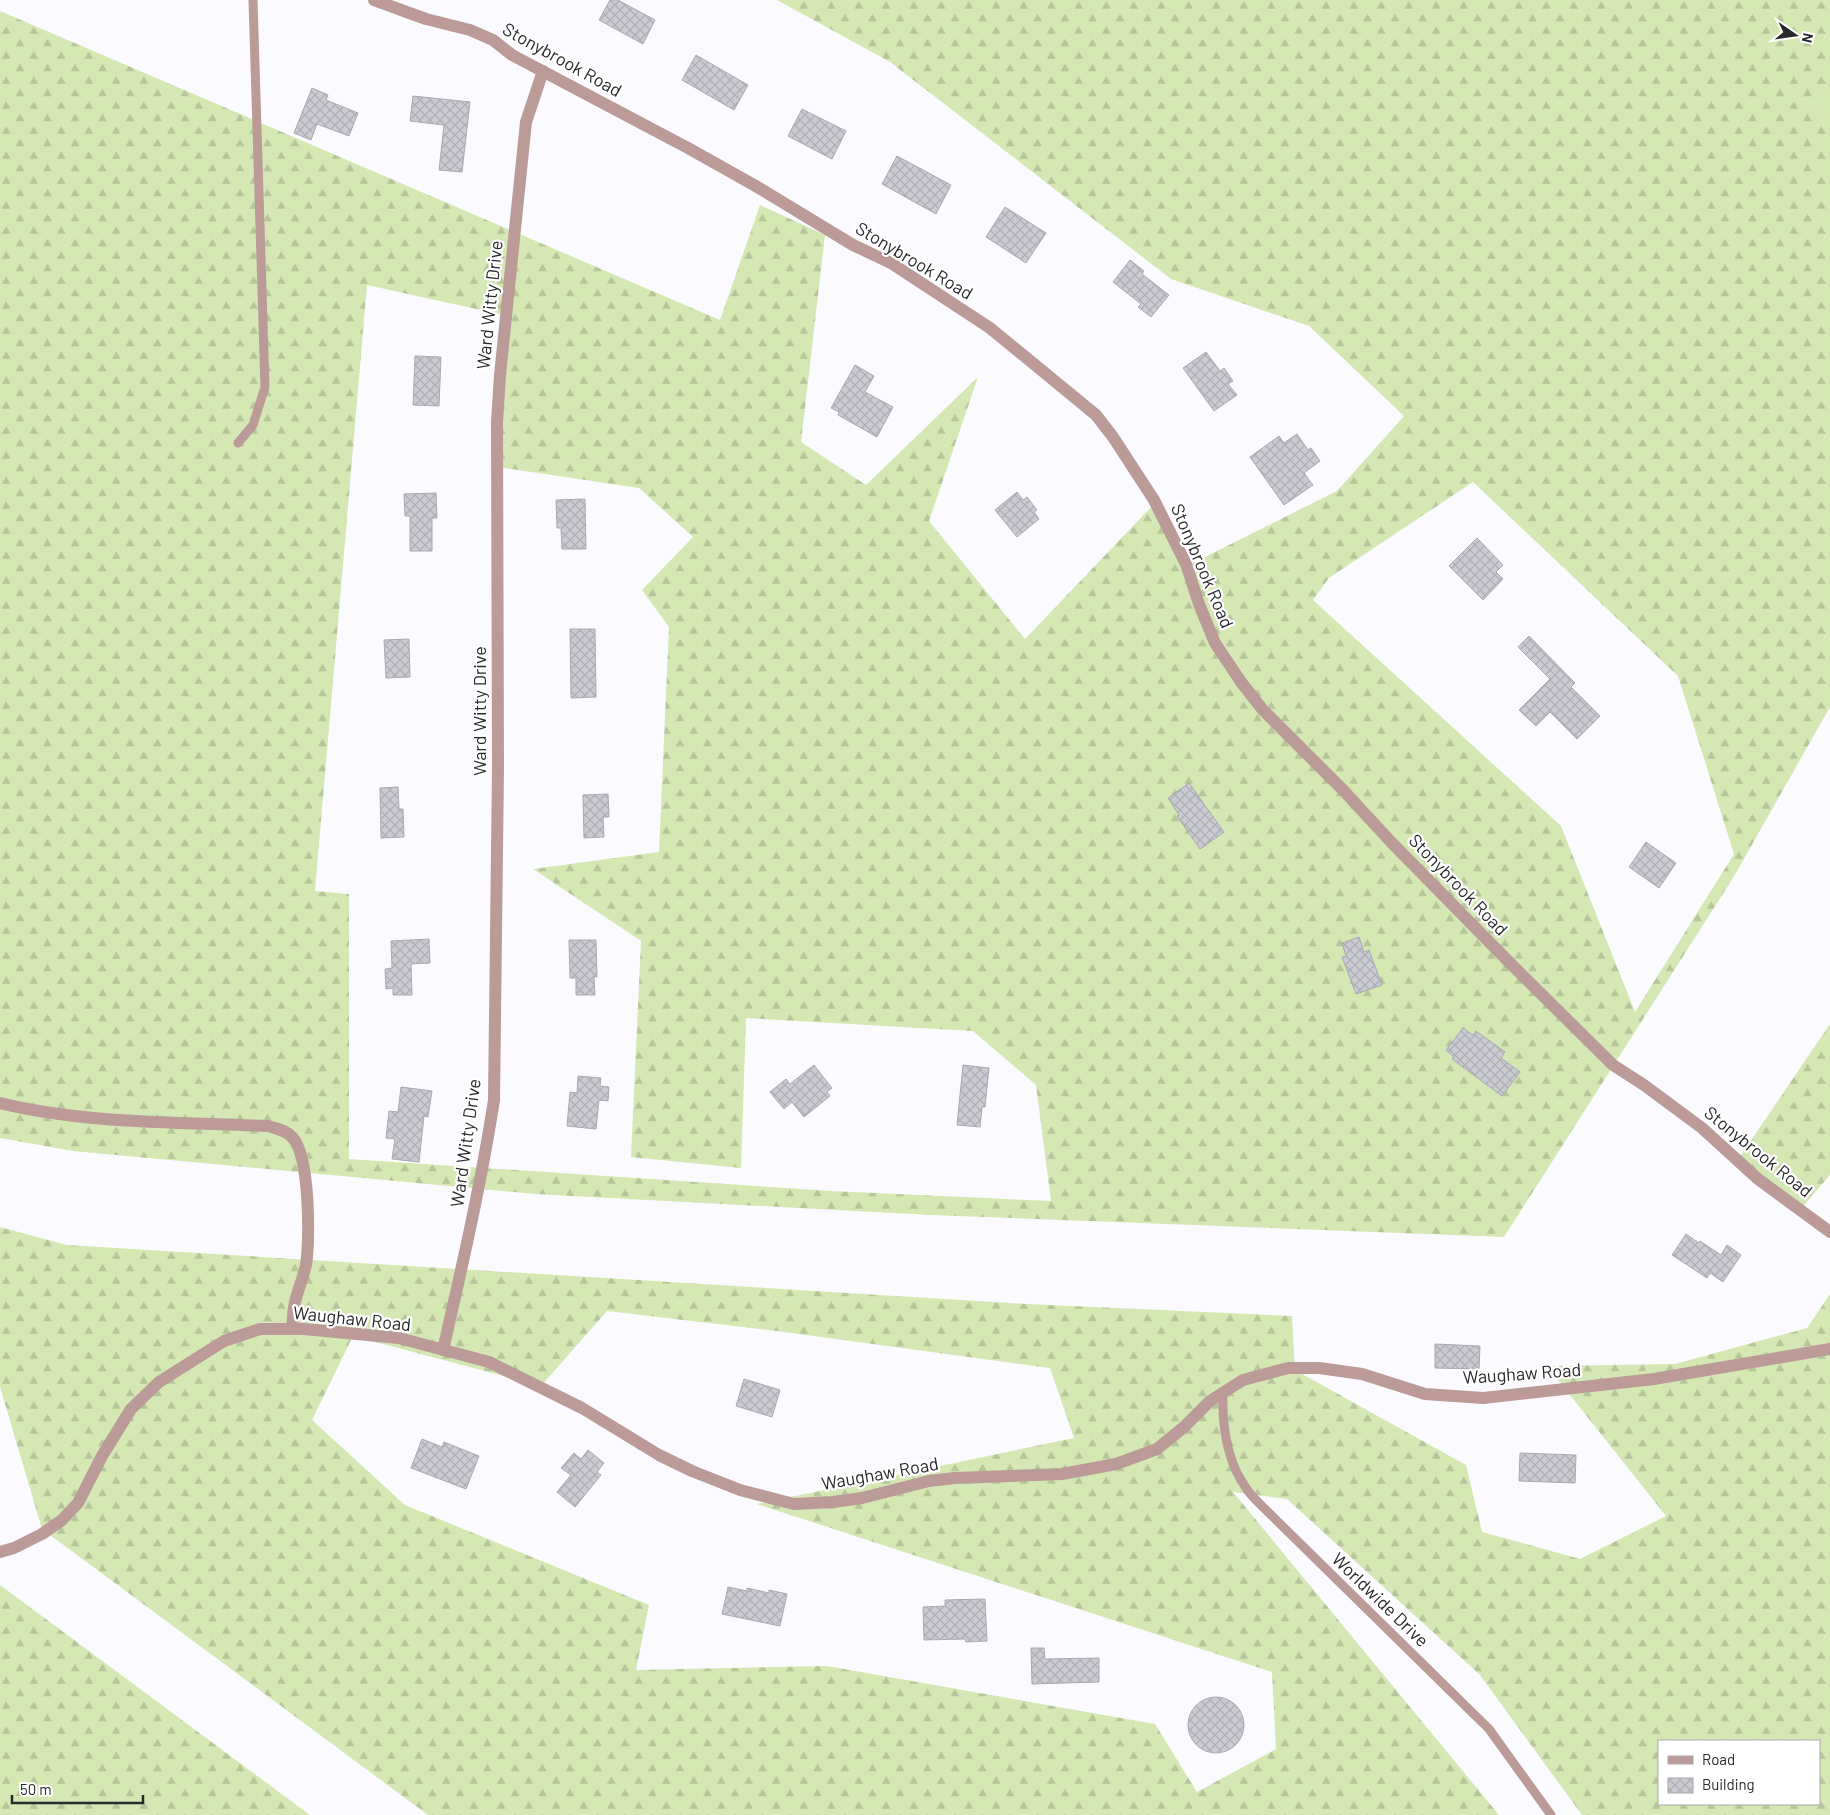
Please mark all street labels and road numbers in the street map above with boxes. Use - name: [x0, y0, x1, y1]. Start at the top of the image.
- street label: Stonybrook Road: [499, 17, 626, 101]
- street label: Stonybrook Road: [852, 217, 977, 304]
- street label: Ward Witty Drive: [471, 239, 507, 370]
- street label: Stonybrook Road: [1167, 500, 1239, 631]
- street label: Ward Witty Drive: [468, 646, 490, 776]
- street label: Stonybrook Road: [1405, 829, 1513, 940]
- street label: Ward Witty Drive: [445, 1077, 485, 1209]
- street label: Stonybrook Road: [1700, 1101, 1817, 1202]
- street label: Waughaw Road: [292, 1301, 412, 1335]
- street label: Waughaw Road: [1462, 1358, 1582, 1388]
- street label: Waughaw Road: [820, 1452, 940, 1494]
- street label: Worldwide Drive: [1328, 1548, 1434, 1651]

